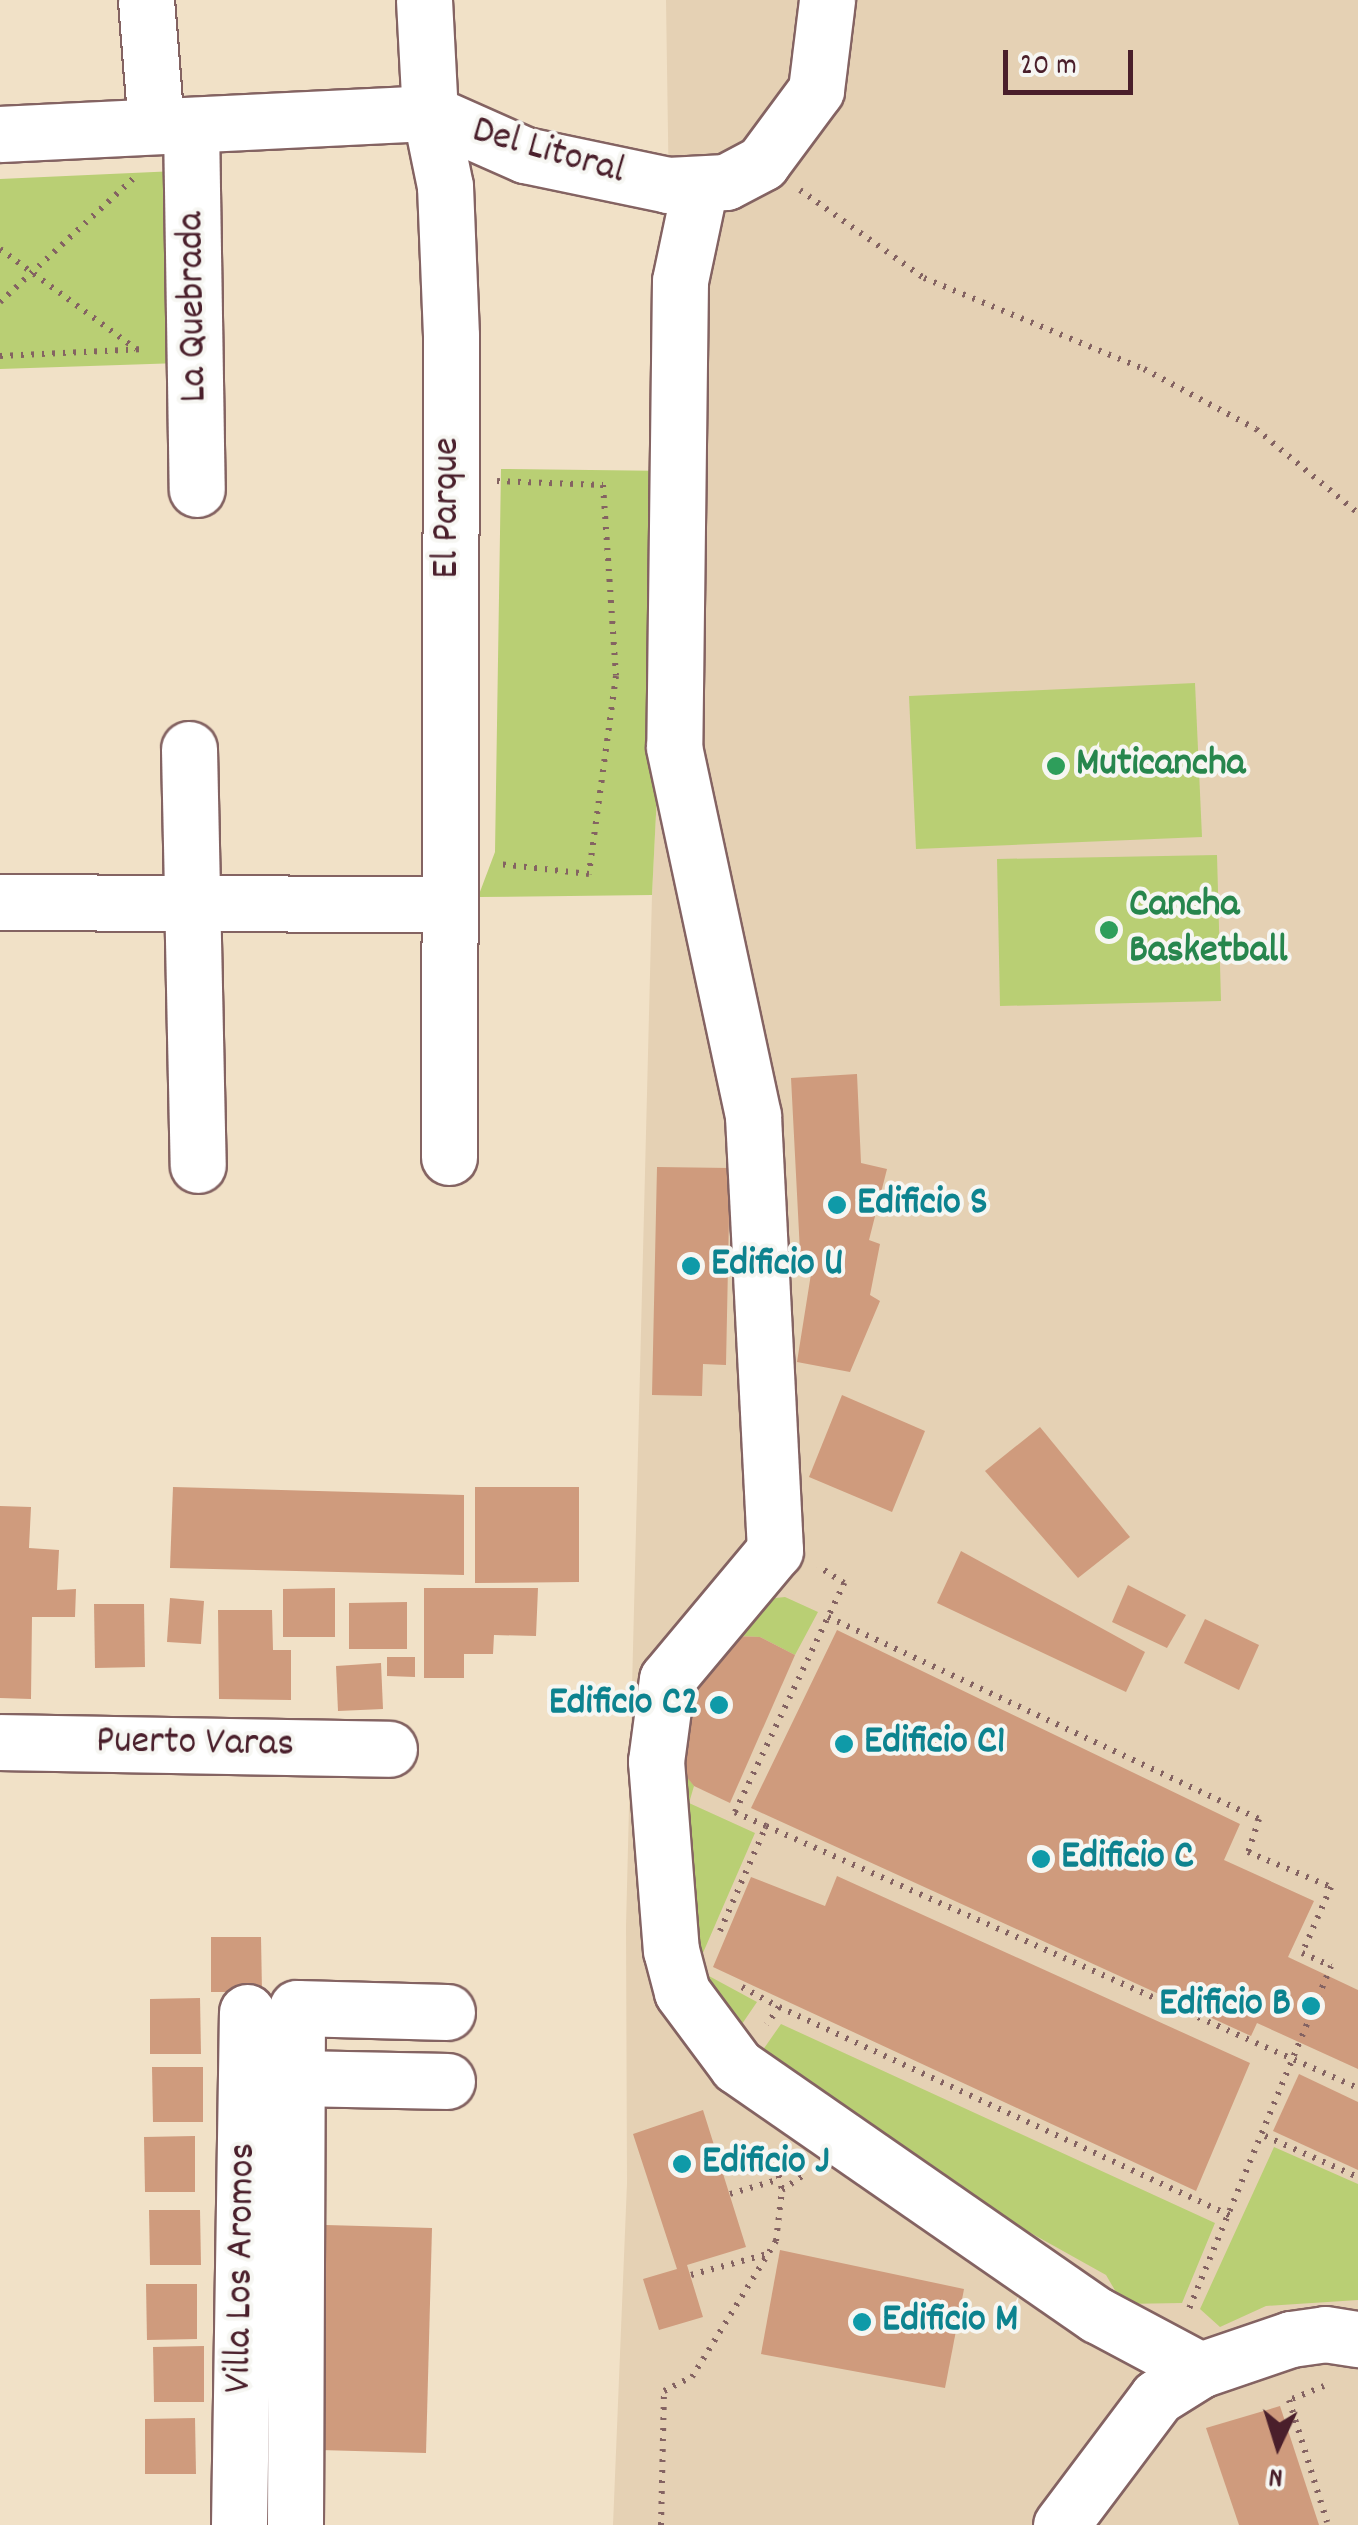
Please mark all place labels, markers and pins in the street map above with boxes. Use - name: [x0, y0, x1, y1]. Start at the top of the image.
- place label: Muticancha: [1076, 742, 1245, 790]
- marker: Muticancha: [1045, 755, 1067, 777]
- place label: Cancha Basketball: [1129, 883, 1287, 977]
- marker: Cancha Basketball: [1098, 919, 1120, 941]
- place label: Edificio S: [857, 1181, 988, 1229]
- marker: Edificio S: [826, 1194, 848, 1216]
- place label: Edificio U: [711, 1242, 843, 1290]
- marker: Edificio U: [680, 1255, 702, 1277]
- place label: Edificio C2: [549, 1681, 699, 1729]
- marker: Edificio C2: [708, 1694, 730, 1716]
- place label: Edificio C1: [864, 1720, 1006, 1768]
- marker: Edificio C1: [833, 1733, 855, 1755]
- place label: Edificio C: [1061, 1835, 1194, 1883]
- marker: Edificio C: [1030, 1848, 1052, 1870]
- place label: Edificio B: [1159, 1982, 1291, 2030]
- marker: Edificio B: [1300, 1995, 1322, 2017]
- place label: Edificio J: [702, 2140, 830, 2188]
- marker: Edificio J: [671, 2153, 693, 2175]
- place label: Edificio M: [882, 2298, 1019, 2346]
- marker: Edificio M: [851, 2311, 873, 2333]

